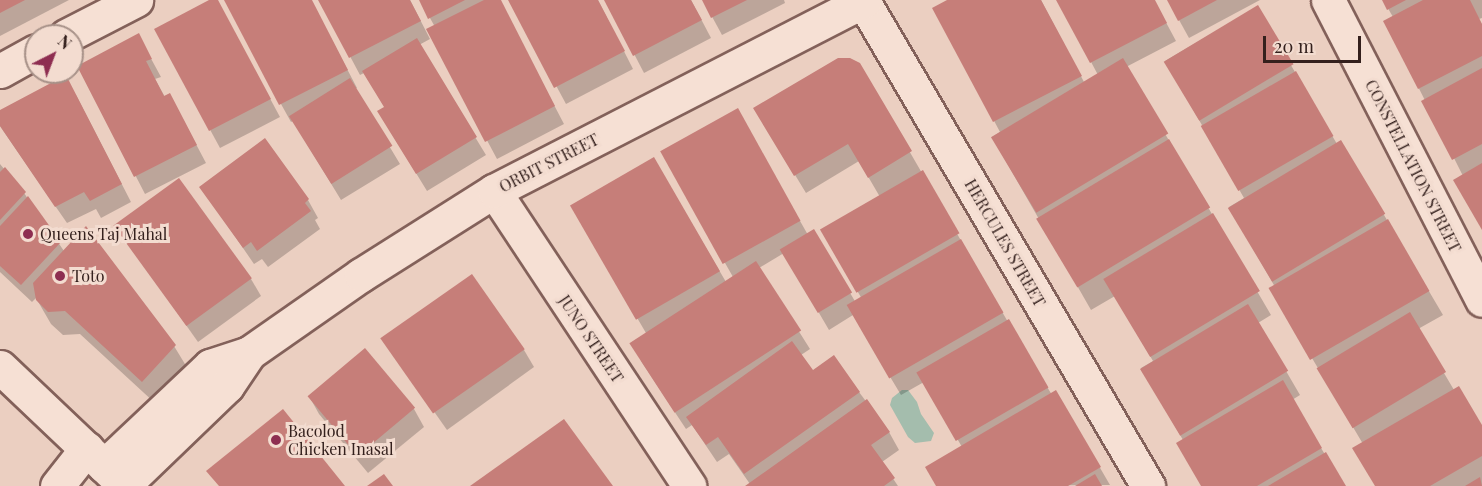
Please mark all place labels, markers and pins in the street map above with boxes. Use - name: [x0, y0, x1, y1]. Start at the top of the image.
- place label: Queens Taj Mahal: [40, 224, 168, 244]
- marker: Queens Taj Mahal: [21, 227, 35, 241]
- place label: Toto: [72, 266, 104, 286]
- marker: Toto: [53, 269, 67, 283]
- place label: Bacolod Chicken Inasal: [288, 421, 394, 459]
- marker: Bacolod Chicken Inasal: [269, 433, 283, 447]

